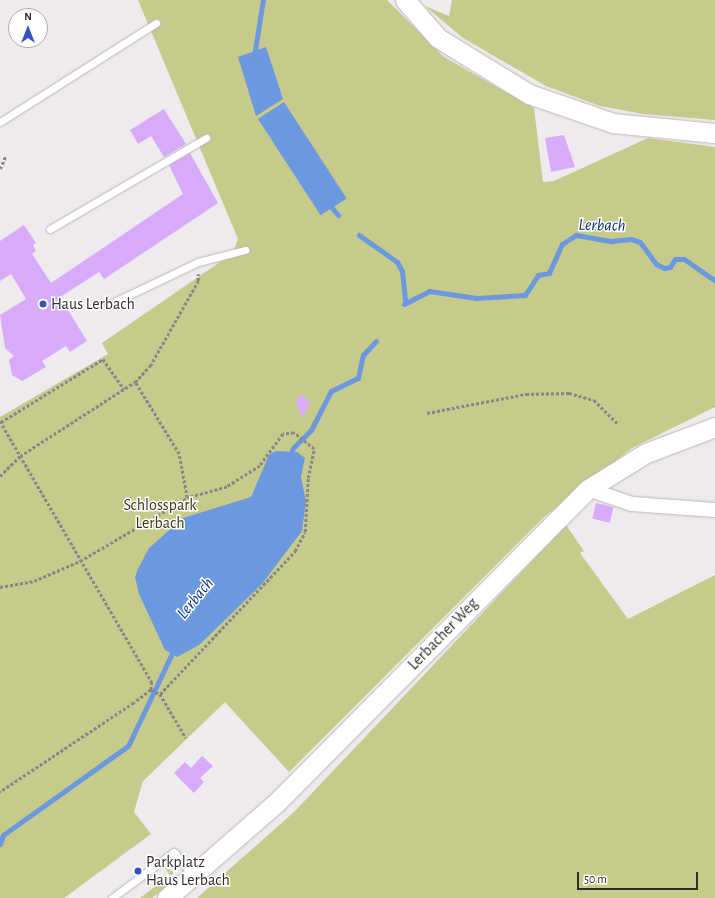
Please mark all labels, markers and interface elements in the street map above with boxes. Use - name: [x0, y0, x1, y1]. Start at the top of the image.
- north arrow: [8, 8, 48, 48]
- text: N: [24, 11, 32, 22]
- water label: Lerbach: [578, 214, 626, 236]
- place label: Haus Lerbach: [51, 294, 135, 314]
- marker: Haus Lerbach: [38, 299, 48, 309]
- park label: Schlosspark Lerbach: [123, 495, 197, 533]
- water label: Lerbach: [172, 573, 218, 623]
- street label: Lerbacher Weg: [404, 594, 482, 674]
- place label: Parkplatz Haus Lerbach: [146, 852, 230, 890]
- scale bar: [579, 864, 700, 890]
- marker: Parkplatz Haus Lerbach: [133, 866, 143, 876]
- text: 50 m: [584, 873, 607, 885]

